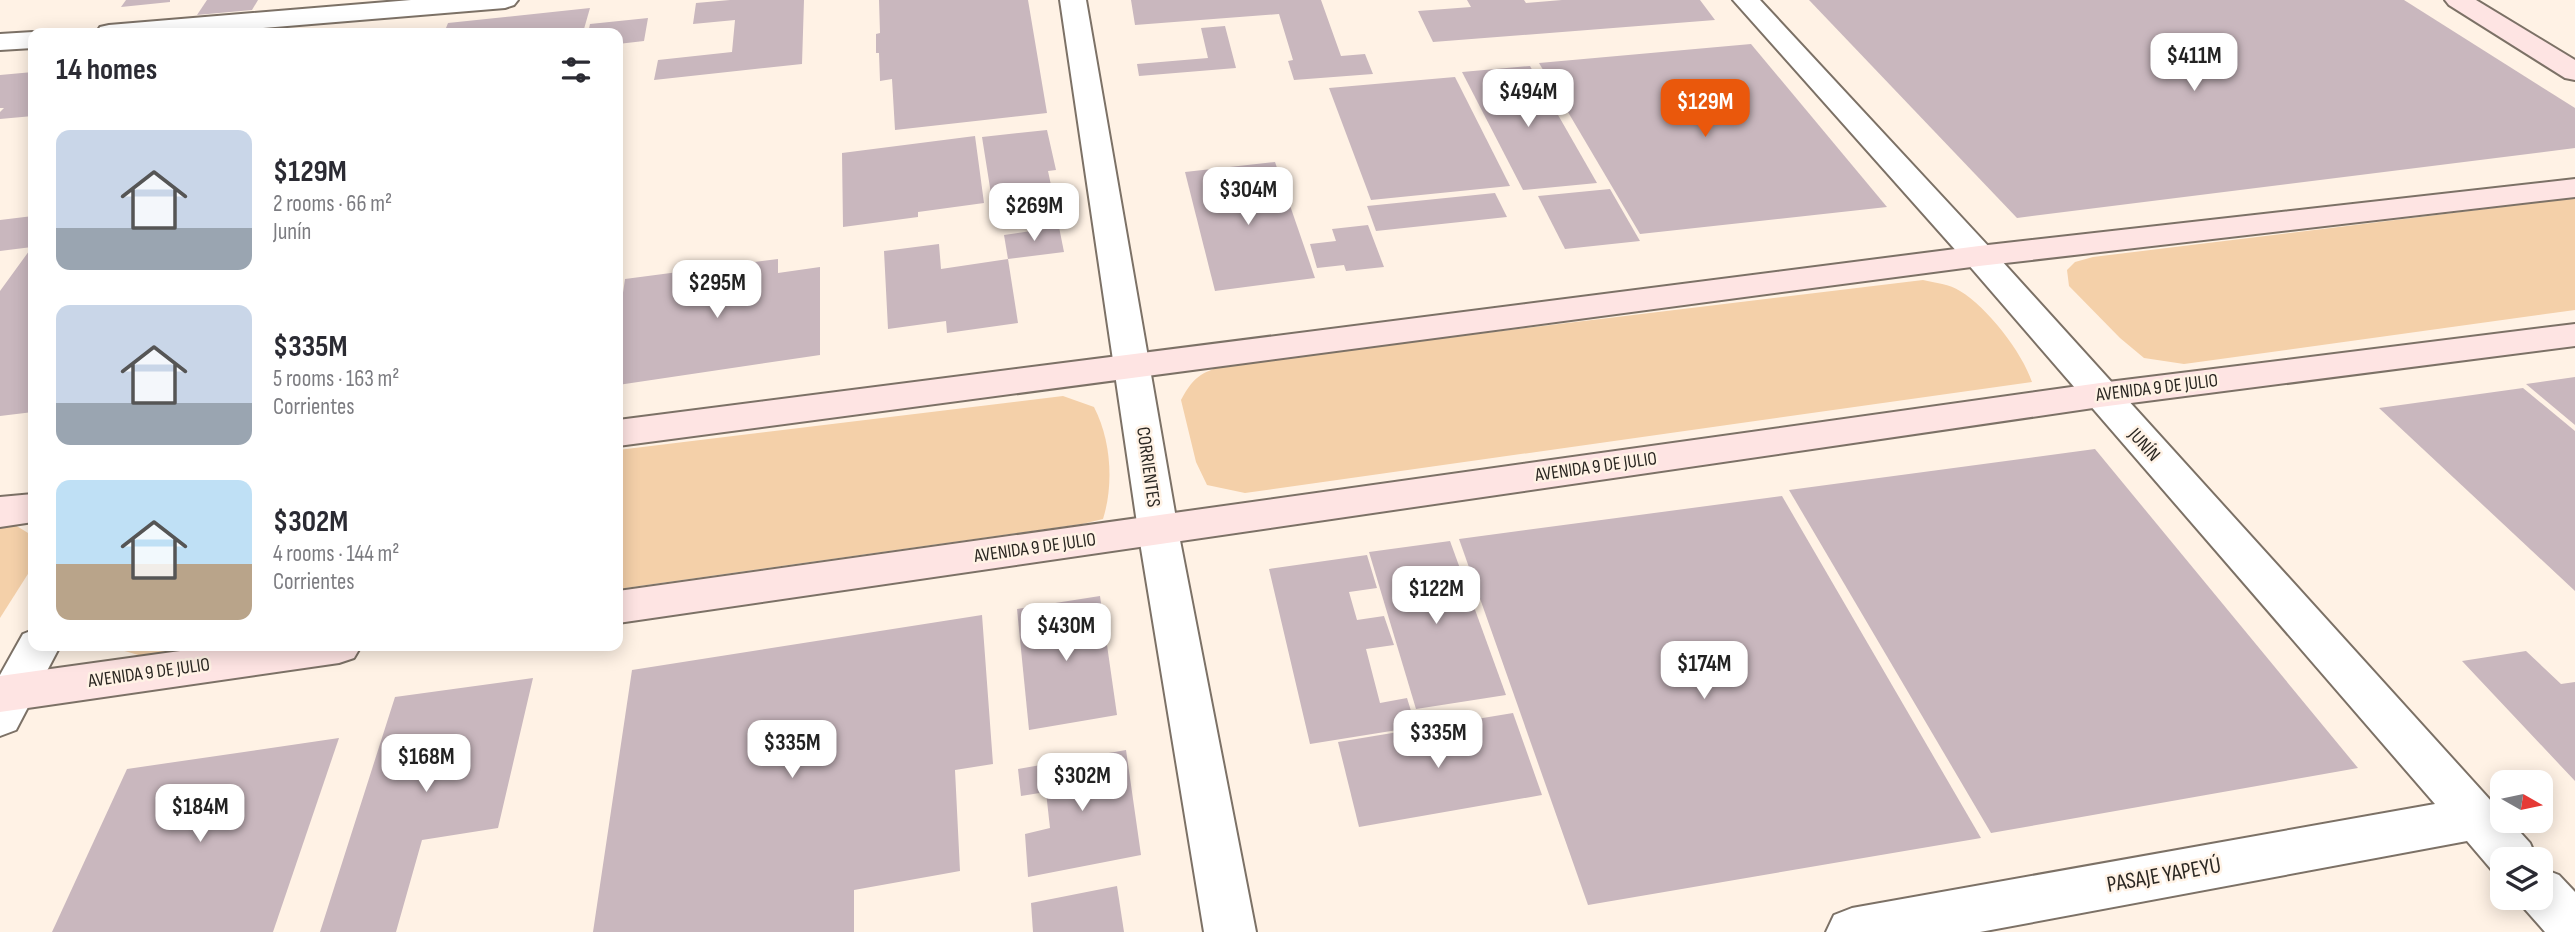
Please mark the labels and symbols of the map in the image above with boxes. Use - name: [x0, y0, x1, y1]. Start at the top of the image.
- pin: $411M: [2145, 34, 2243, 93]
- pin: $494M: [1479, 69, 1577, 129]
- pin: $129M: [1656, 80, 1754, 139]
- pin: $304M: [1199, 168, 1297, 227]
- pin: $269M: [985, 184, 1083, 243]
- pin: $295M: [668, 260, 766, 320]
- street label: AVENIDA 9 DE JULIO: [2094, 369, 2219, 407]
- street label: JUNÍN: [2123, 423, 2165, 466]
- street label: CORRIENTES: [1131, 425, 1165, 509]
- street label: AVENIDA 9 DE JULIO: [1533, 447, 1658, 487]
- street label: AVENIDA 9 DE JULIO: [972, 528, 1097, 568]
- pin: $122M: [1387, 566, 1485, 626]
- pin: $430M: [1017, 604, 1115, 663]
- pin: $174M: [1655, 642, 1753, 701]
- street label: AVENIDA 9 DE JULIO: [86, 653, 211, 693]
- pin: $335M: [1389, 710, 1487, 770]
- pin: $335M: [743, 720, 841, 780]
- pin: $168M: [377, 734, 475, 794]
- pin: $302M: [1033, 754, 1131, 813]
- north arrow: [2490, 770, 2553, 833]
- pin: $184M: [151, 784, 249, 844]
- street label: PASAJE YAPEYÚ: [2105, 851, 2223, 899]

